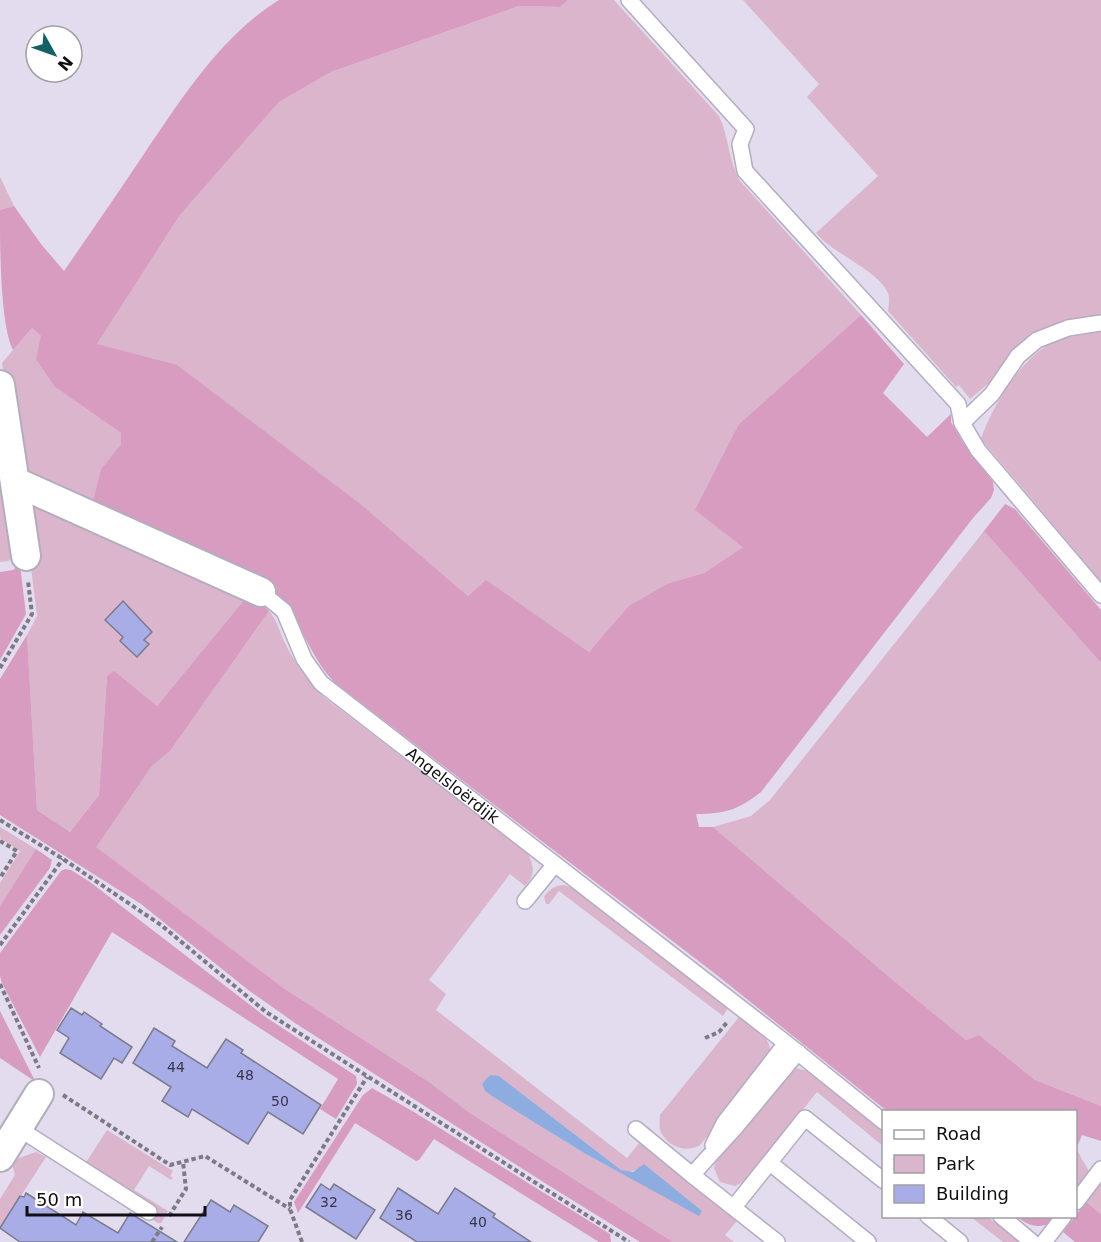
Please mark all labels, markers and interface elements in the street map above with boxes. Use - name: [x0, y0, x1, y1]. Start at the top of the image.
- north arrow: [24, 24, 84, 84]
- text: N: [54, 52, 77, 75]
- street label: Angelsloërdijk: [403, 743, 504, 828]
- house number: 44: [167, 1059, 185, 1075]
- house number: 48: [236, 1067, 254, 1083]
- house number: 50: [271, 1093, 289, 1109]
- legend: [882, 1110, 1077, 1218]
- text: Road: [936, 1123, 981, 1144]
- text: Park: [936, 1153, 975, 1174]
- scale bar: [27, 1179, 206, 1217]
- text: Building: [936, 1183, 1009, 1204]
- text: 50 m: [36, 1189, 82, 1210]
- house number: 32: [320, 1194, 338, 1210]
- house number: 36: [395, 1207, 413, 1223]
- house number: 40: [469, 1214, 487, 1230]

